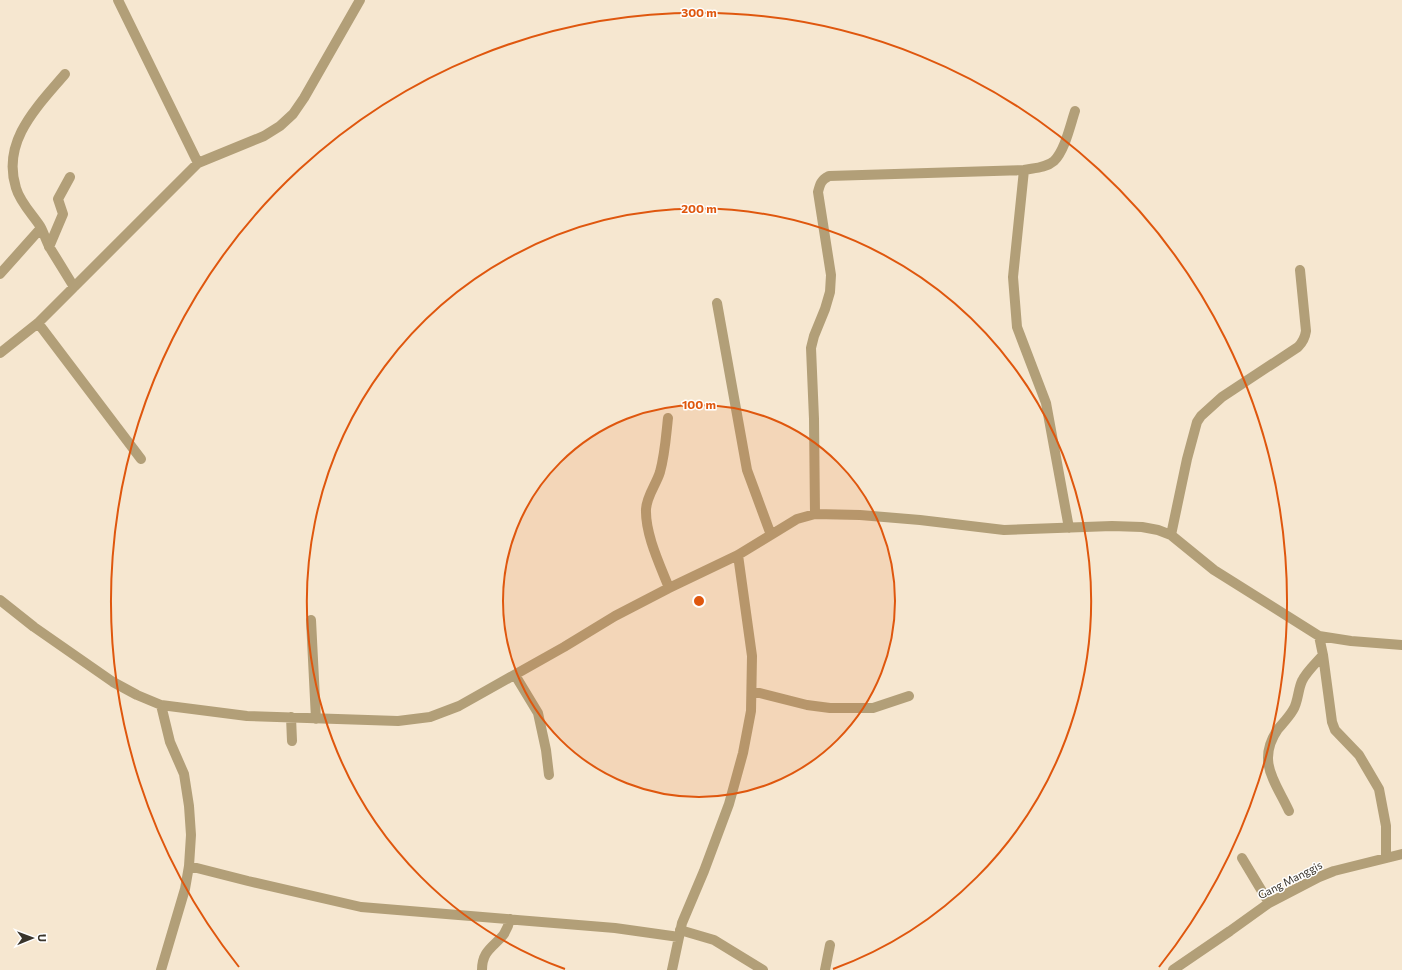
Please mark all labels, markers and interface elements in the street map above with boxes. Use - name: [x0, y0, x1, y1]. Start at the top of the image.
- text: 300 m: [681, 5, 717, 19]
- text: 200 m: [681, 201, 717, 215]
- text: 100 m: [682, 397, 716, 411]
- centre of rings: [692, 594, 706, 608]
- street label: Gang Manggis: [1255, 858, 1324, 901]
- north arrow: [12, 918, 52, 958]
- text: U: [36, 934, 49, 942]

